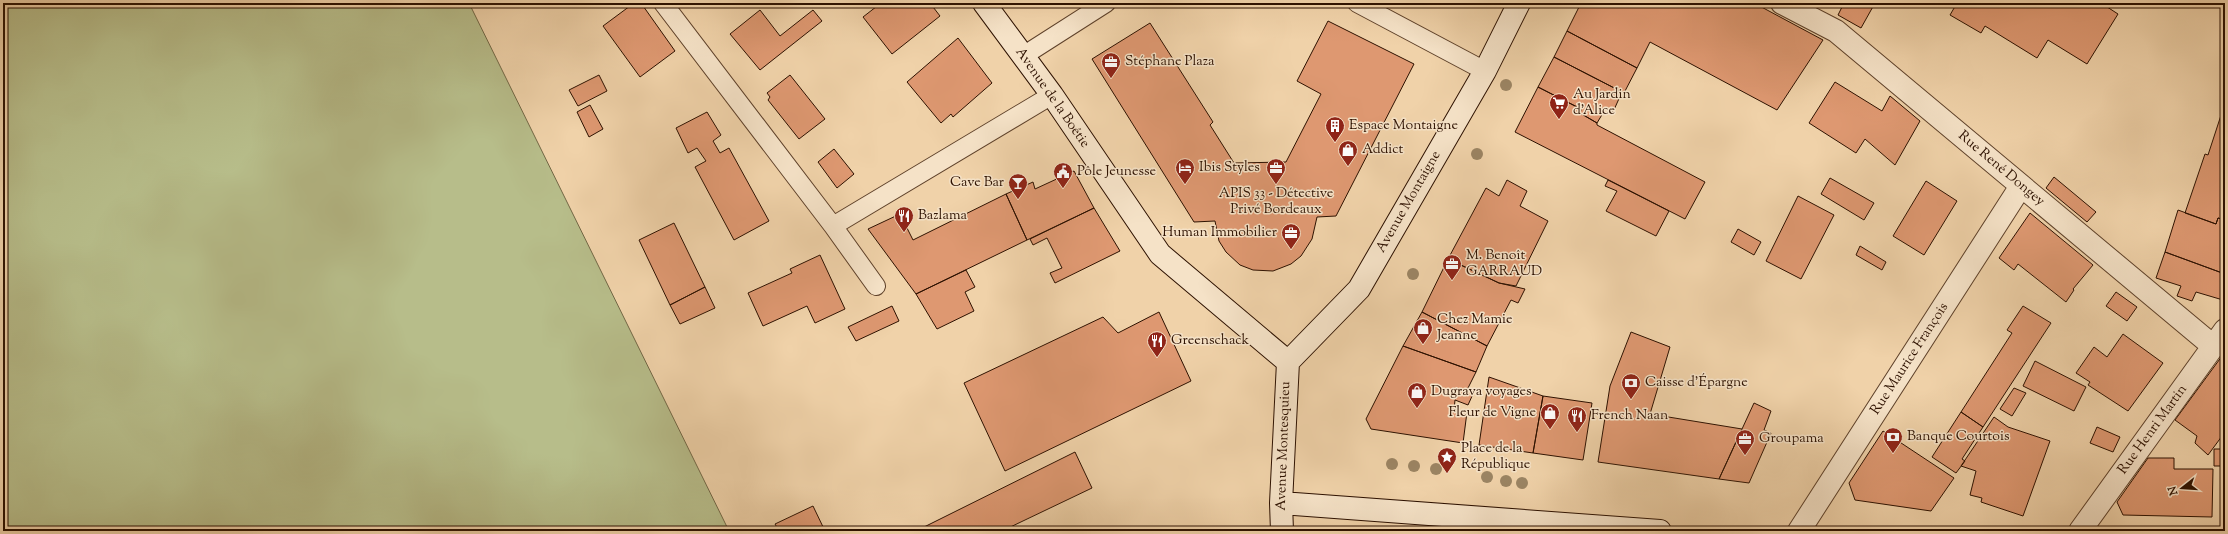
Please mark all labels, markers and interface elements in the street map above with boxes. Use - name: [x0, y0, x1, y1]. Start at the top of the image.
- street label: Avenue de la Boétie: [1010, 44, 1094, 152]
- office icon: Stéphane Plaza: [1100, 51, 1122, 79]
- place label: Stéphane Plaza: [1125, 52, 1215, 72]
- place label: Au Jardin d'Alice: [1573, 85, 1631, 121]
- supermarket icon: Au Jardin d'Alice: [1548, 92, 1570, 120]
- building icon: Espace Montaigne: [1324, 115, 1346, 143]
- place label: Espace Montaigne: [1349, 116, 1458, 136]
- street label: Rue René Dongey: [1953, 127, 2049, 211]
- shop icon: Addict: [1337, 139, 1359, 167]
- place label: Addict: [1362, 140, 1404, 160]
- street label: Avenue Montaigne: [1372, 147, 1446, 257]
- hotel icon: Ibis Styles: [1174, 157, 1196, 185]
- office icon: APIS 33 - Détective Privé Bordeaux: [1265, 157, 1287, 185]
- place label: Ibis Styles: [1199, 158, 1260, 178]
- public building icon: Pôle Jeunesse: [1052, 161, 1074, 189]
- place label: Pôle Jeunesse: [1077, 162, 1156, 182]
- bar icon: Cave Bar: [1007, 172, 1029, 200]
- place label: Cave Bar: [950, 173, 1005, 193]
- place label: APIS 33 - Détective Privé Bordeaux: [1219, 184, 1333, 220]
- restaurant icon: Bazlama: [893, 205, 915, 233]
- place label: Bazlama: [918, 206, 968, 226]
- office icon: Human Immobilier: [1280, 222, 1302, 250]
- place label: Human Immobilier: [1162, 223, 1278, 243]
- place label: M. Benoît GARRAUD: [1466, 246, 1542, 282]
- office icon: M. Benoît GARRAUD: [1441, 253, 1463, 281]
- street label: Rue Maurice François: [1866, 299, 1954, 419]
- place label: Chez Mamie Jeanne: [1436, 310, 1513, 346]
- shop icon: Chez Mamie Jeanne: [1412, 317, 1434, 345]
- restaurant icon: Greenschack: [1146, 330, 1168, 358]
- place label: Greenschack: [1171, 331, 1250, 351]
- bank icon: Caisse d'Épargne: [1620, 372, 1642, 400]
- place label: Caisse d'Épargne: [1645, 373, 1748, 393]
- street label: Avenue Montesquieu: [1272, 381, 1296, 511]
- shop icon: Dugrava voyages: [1406, 381, 1428, 409]
- street label: Rue Henri Martin: [2114, 381, 2192, 479]
- place label: Dugrava voyages: [1431, 382, 1531, 402]
- shop icon: Fleur de Vigne: [1539, 402, 1561, 430]
- place label: Fleur de Vigne: [1449, 403, 1536, 423]
- restaurant icon: French Naan: [1566, 405, 1588, 433]
- place label: French Naan: [1591, 406, 1668, 426]
- bank icon: Banque Courtois: [1882, 426, 1904, 454]
- place label: Banque Courtois: [1907, 427, 2009, 447]
- office icon: Groupama: [1734, 428, 1756, 456]
- place label: Groupama: [1759, 429, 1824, 449]
- place label: Place de la République: [1461, 439, 1530, 475]
- place icon: Place de la République: [1436, 446, 1458, 474]
- north arrow: [2162, 468, 2202, 508]
- text: N: [2164, 484, 2183, 498]

